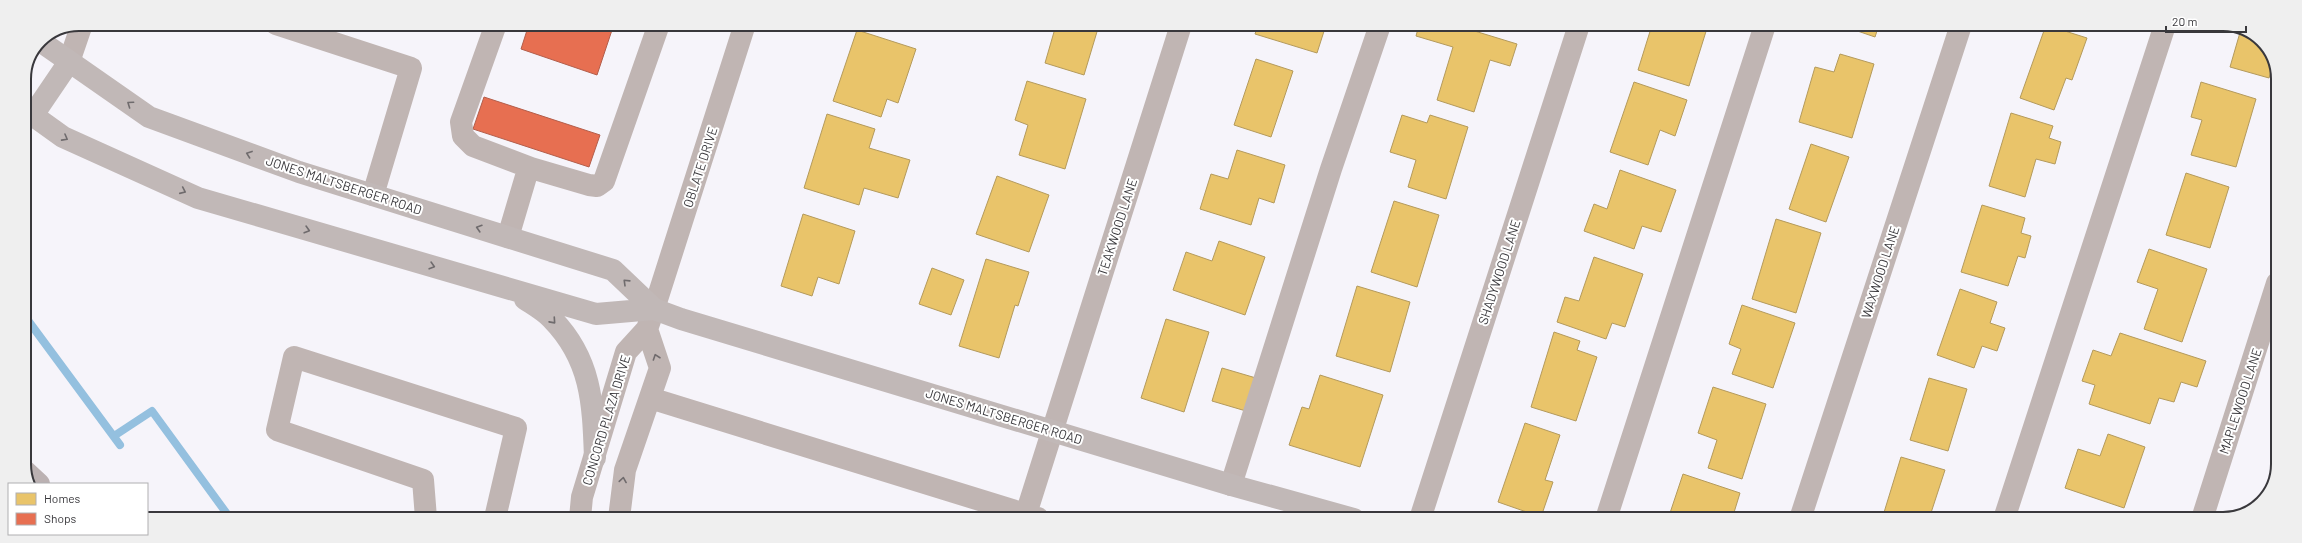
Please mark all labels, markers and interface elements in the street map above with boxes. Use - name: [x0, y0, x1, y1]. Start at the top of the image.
- scale bar: [2166, 8, 2246, 34]
- text: 20 m: [2172, 14, 2198, 28]
- one-way arrow: [127, 101, 134, 109]
- street label: OBLATE DRIVE: [679, 125, 721, 209]
- one-way arrow: [61, 133, 68, 140]
- one-way arrow: [246, 150, 253, 158]
- street label: JONES MALTSBERGER ROAD: [264, 152, 424, 218]
- street label: TEAKWOOD LANE: [1094, 176, 1140, 278]
- one-way arrow: [179, 186, 186, 194]
- street label: SHADYWOOD LANE: [1474, 217, 1524, 327]
- one-way arrow: [476, 224, 483, 233]
- street label: WAXWOOD LANE: [1858, 224, 1902, 320]
- one-way arrow: [304, 225, 310, 233]
- one-way arrow: [428, 261, 435, 270]
- one-way arrow: [623, 280, 631, 287]
- one-way arrow: [548, 316, 556, 324]
- street label: MAPLEWOOD LANE: [2215, 346, 2265, 456]
- street label: CONCORD PLAZA DRIVE: [579, 353, 633, 487]
- one-way arrow: [652, 353, 661, 360]
- street label: JONES MALTSBERGER ROAD: [924, 385, 1084, 447]
- one-way arrow: [618, 477, 627, 483]
- legend: [8, 483, 148, 535]
- text: Homes: [44, 491, 81, 505]
- text: Shops: [44, 511, 77, 525]

